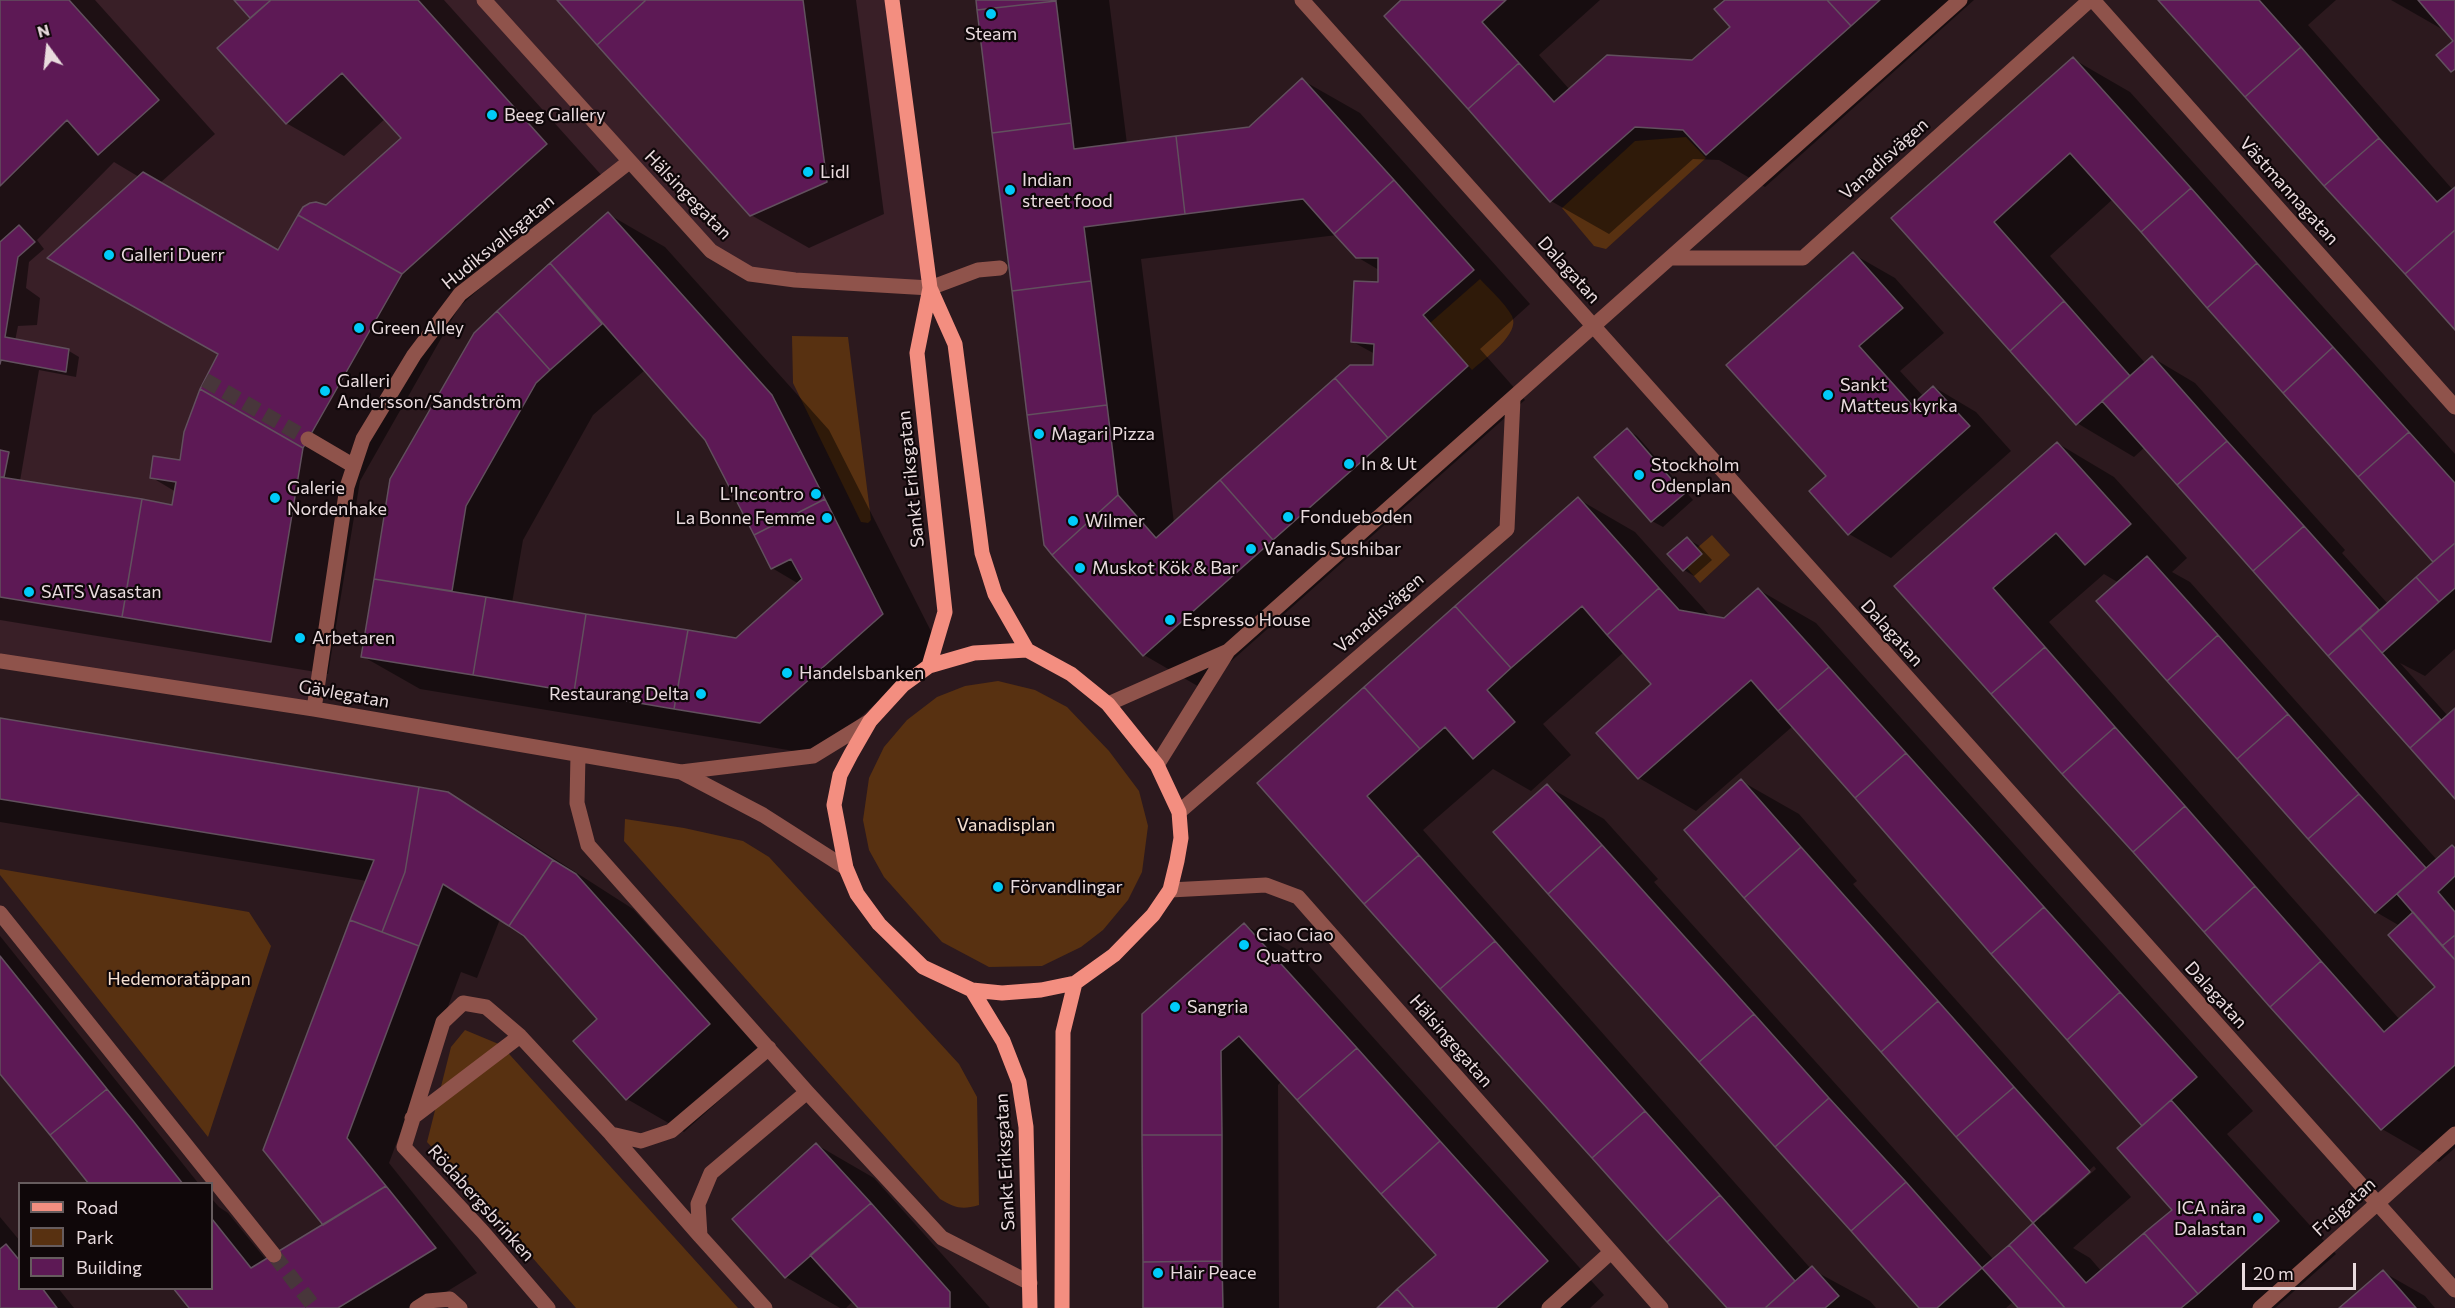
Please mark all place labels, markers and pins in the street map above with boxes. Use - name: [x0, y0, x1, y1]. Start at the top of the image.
- marker: Steam: [984, 7, 998, 21]
- place label: Steam: [965, 23, 1017, 45]
- place label: Beeg Gallery: [504, 104, 606, 126]
- marker: Beeg Gallery: [485, 108, 499, 122]
- place label: Lidl: [820, 161, 850, 183]
- marker: Lidl: [801, 165, 815, 179]
- place label: Indian street food: [1022, 169, 1113, 212]
- marker: Indian street food: [1003, 183, 1017, 197]
- place label: Galleri Duerr: [121, 244, 225, 266]
- marker: Galleri Duerr: [102, 248, 116, 262]
- place label: Green Alley: [371, 317, 464, 339]
- marker: Green Alley: [352, 321, 366, 335]
- place label: Galleri Andersson/Sandström: [337, 370, 521, 412]
- place label: Sankt Matteus kyrka: [1840, 374, 1958, 416]
- marker: Galleri Andersson/Sandström: [318, 384, 332, 398]
- marker: Sankt Matteus kyrka: [1821, 388, 1835, 402]
- place label: Magari Pizza: [1051, 423, 1155, 445]
- marker: Magari Pizza: [1032, 427, 1046, 441]
- place label: In & Ut: [1361, 453, 1417, 475]
- place label: Stockholm Odenplan: [1651, 454, 1739, 496]
- marker: In & Ut: [1342, 457, 1356, 471]
- marker: Stockholm Odenplan: [1632, 468, 1646, 482]
- place label: Galerie Nordenhake: [287, 477, 387, 520]
- place label: L'Incontro: [720, 483, 804, 505]
- marker: L'Incontro: [809, 487, 823, 501]
- marker: Galerie Nordenhake: [268, 491, 282, 505]
- place label: Fondueboden: [1300, 506, 1413, 528]
- place label: La Bonne Femme: [676, 507, 815, 529]
- place label: Wilmer: [1085, 510, 1145, 532]
- marker: Fondueboden: [1281, 510, 1295, 524]
- marker: La Bonne Femme: [820, 511, 834, 525]
- marker: Wilmer: [1066, 514, 1080, 528]
- place label: Vanadis Sushibar: [1263, 538, 1401, 560]
- marker: Vanadis Sushibar: [1244, 542, 1258, 556]
- place label: Muskot Kök & Bar: [1092, 557, 1239, 579]
- marker: Muskot Kök & Bar: [1073, 561, 1087, 575]
- place label: SATS Vasastan: [41, 581, 162, 603]
- marker: SATS Vasastan: [22, 585, 36, 599]
- place label: Espresso House: [1182, 609, 1310, 631]
- marker: Espresso House: [1163, 613, 1177, 627]
- place label: Arbetaren: [312, 627, 395, 649]
- marker: Arbetaren: [293, 631, 307, 645]
- place label: Handelsbanken: [799, 662, 924, 684]
- marker: Handelsbanken: [780, 666, 794, 680]
- place label: Restaurang Delta: [549, 683, 689, 705]
- marker: Restaurang Delta: [694, 687, 708, 701]
- place label: Förvandlingar: [1010, 876, 1123, 898]
- marker: Förvandlingar: [991, 880, 1005, 894]
- place label: Ciao Ciao Quattro: [1256, 924, 1334, 966]
- marker: Ciao Ciao Quattro: [1237, 938, 1251, 952]
- place label: Sangria: [1187, 996, 1248, 1018]
- marker: Sangria: [1168, 1000, 1182, 1014]
- place label: ICA nära Dalastan: [2174, 1197, 2246, 1240]
- marker: ICA nära Dalastan: [2251, 1211, 2265, 1225]
- place label: Hair Peace: [1170, 1262, 1256, 1284]
- marker: Hair Peace: [1151, 1266, 1165, 1280]

